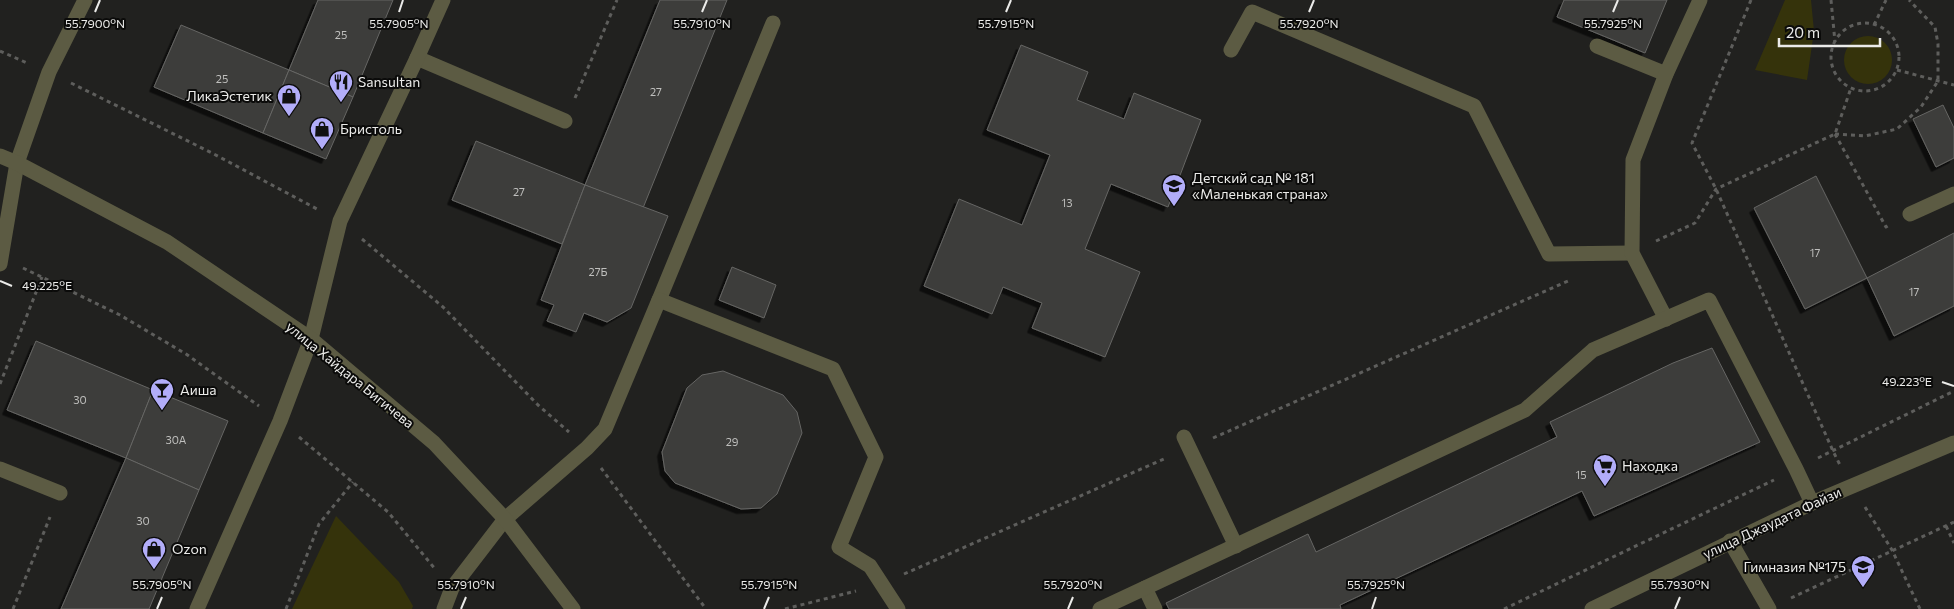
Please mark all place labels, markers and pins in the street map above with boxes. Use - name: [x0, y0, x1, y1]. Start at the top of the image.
- restaurant icon: Sansultan: [328, 69, 354, 103]
- place label: Sansultan: [358, 73, 420, 90]
- shop icon: ЛикаЭстетик: [276, 83, 302, 117]
- place label: ЛикаЭстетик: [186, 87, 272, 104]
- shop icon: Бристоль: [309, 116, 335, 150]
- place label: Бристоль: [340, 120, 402, 137]
- place label: Детский сад № 181 «Маленькая страна»: [1192, 169, 1328, 202]
- school or university icon: Детский сад № 181 «Маленькая страна»: [1161, 173, 1187, 207]
- bar icon: Аиша: [149, 377, 175, 411]
- place label: Аиша: [180, 381, 217, 398]
- supermarket icon: Находка: [1592, 453, 1618, 487]
- place label: Находка: [1622, 457, 1678, 474]
- shop icon: Ozon: [141, 536, 167, 570]
- place label: Ozon: [172, 540, 207, 557]
- school or university icon: Гимназия №175: [1850, 554, 1876, 588]
- place label: Гимназия №175: [1743, 558, 1846, 575]

